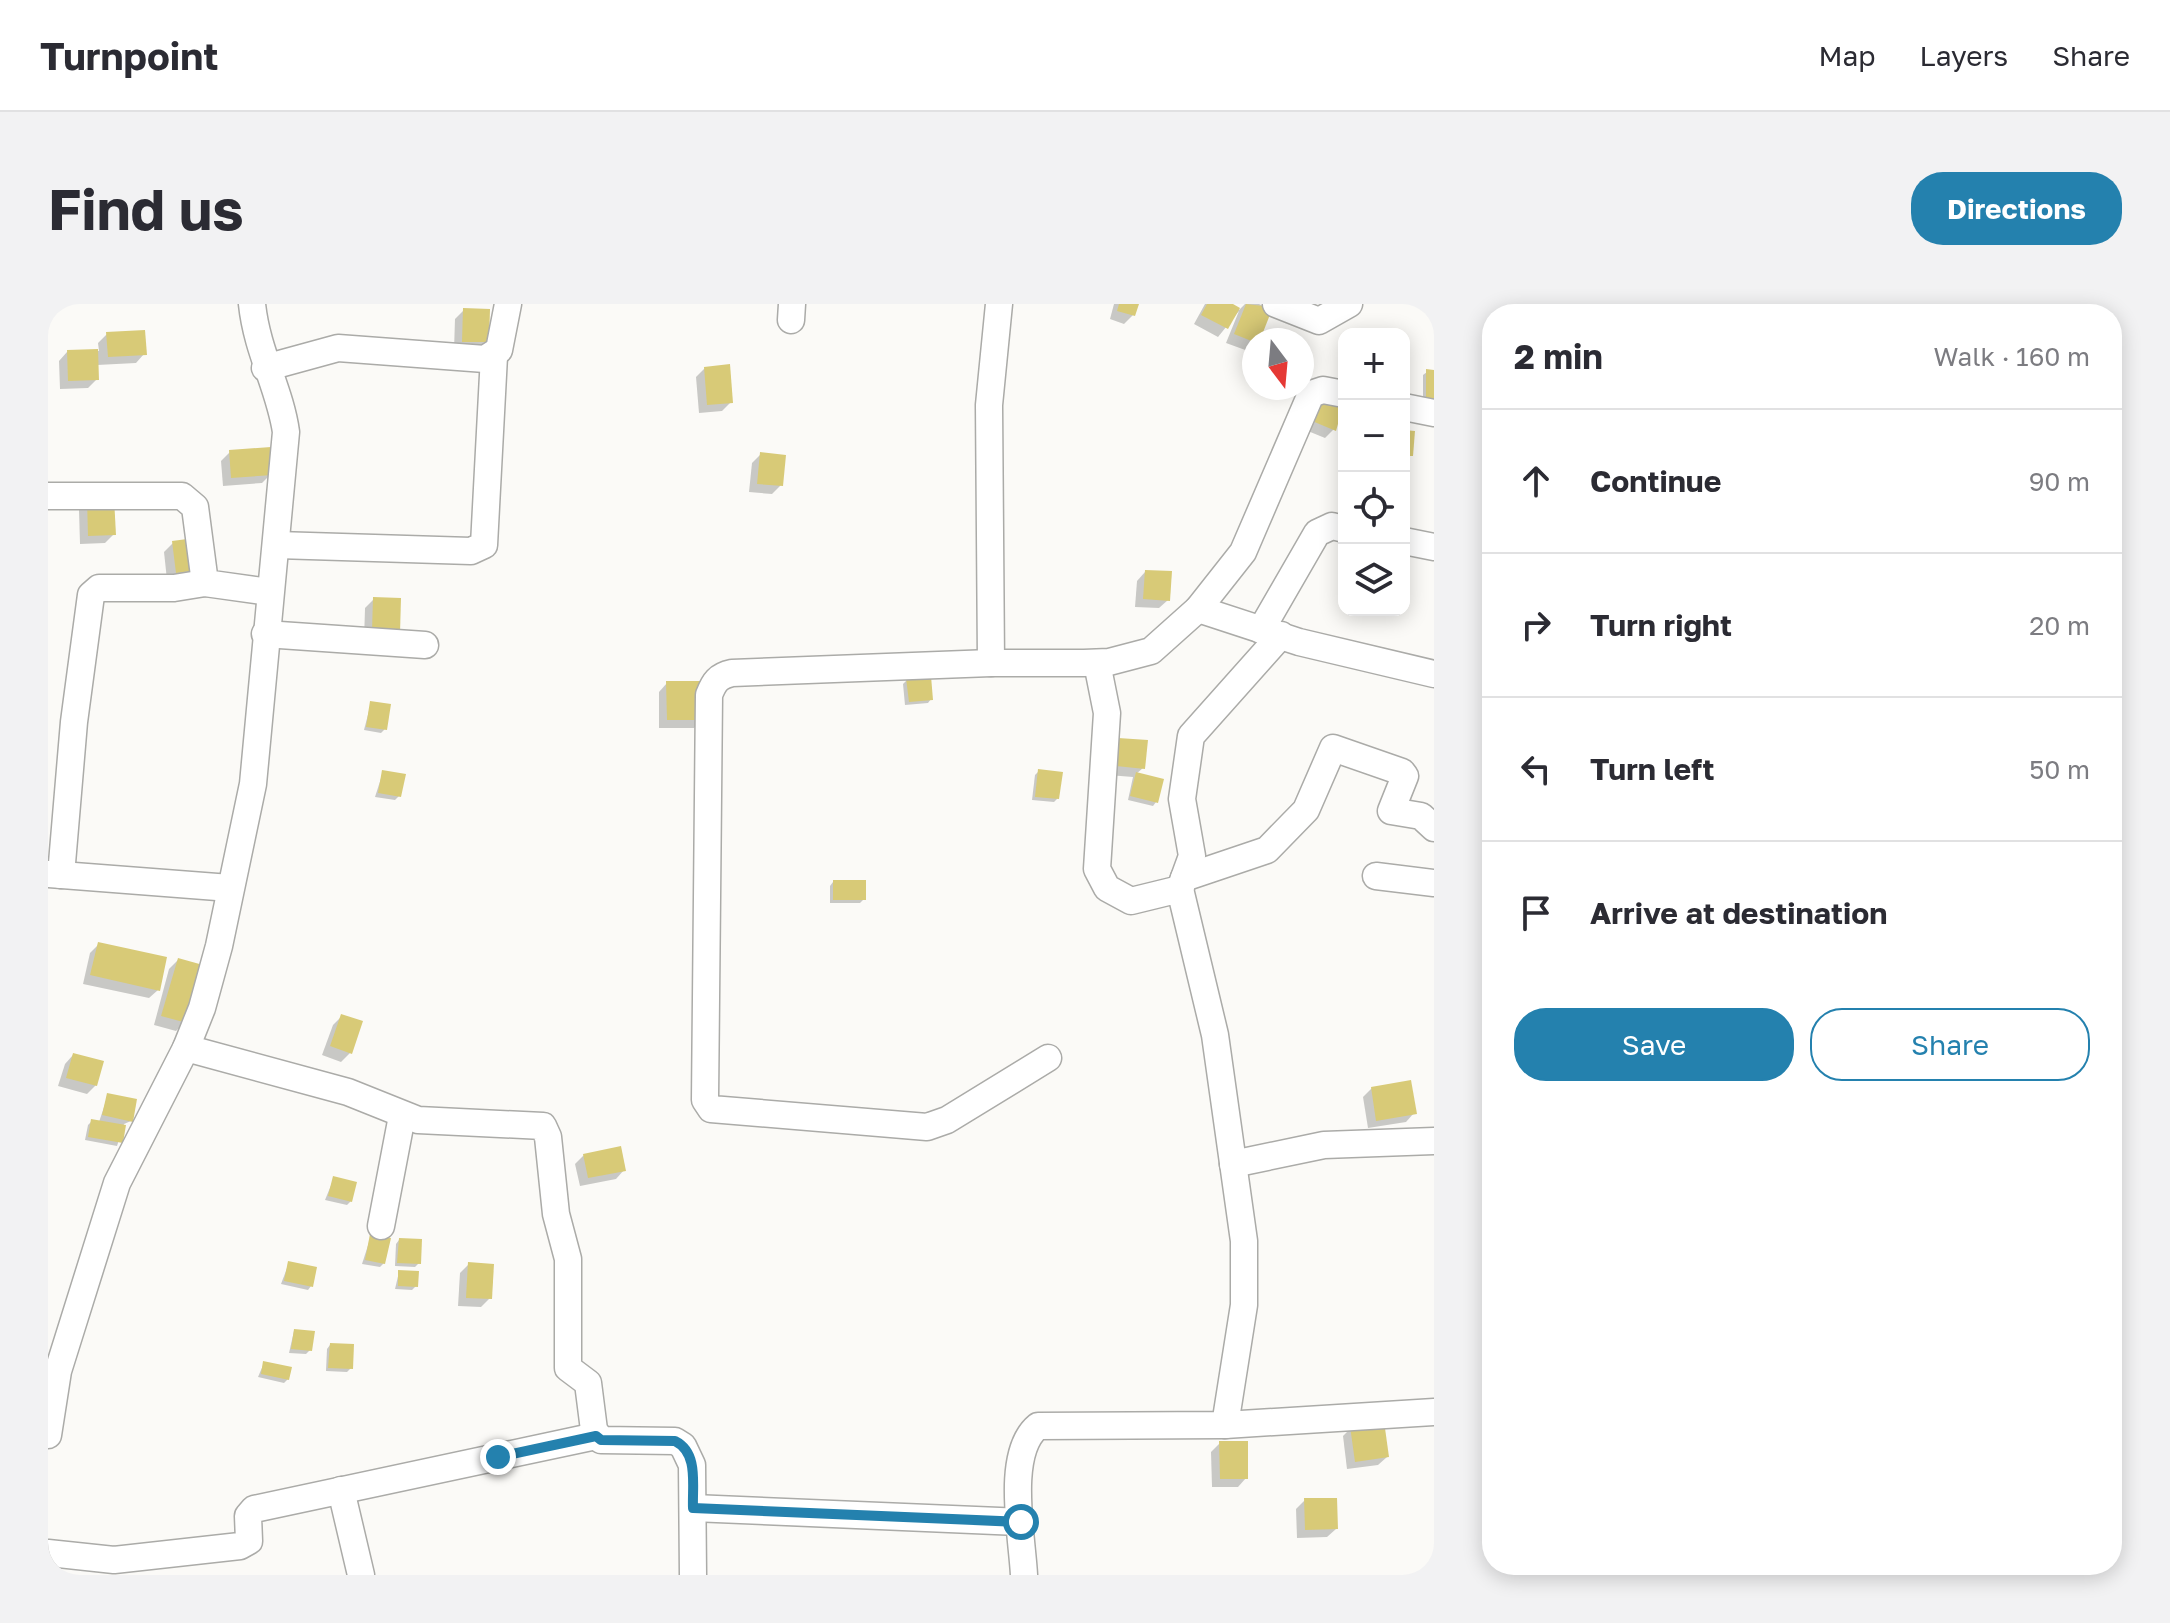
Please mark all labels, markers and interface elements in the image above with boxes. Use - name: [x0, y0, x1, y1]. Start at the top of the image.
- text: Turnpoint: [40, 33, 218, 78]
- text: Map: [1818, 39, 1876, 72]
- text: Layers: [1920, 39, 2008, 72]
- text: Share: [2052, 39, 2130, 72]
- button: Directions: [1911, 172, 2122, 245]
- text: Find us: [48, 175, 244, 242]
- north arrow: [1242, 328, 1314, 400]
- map controls: [1338, 328, 1410, 616]
- button: +: [1338, 328, 1410, 400]
- text: 2 min: [1514, 336, 1603, 376]
- text: Walk · 160 m: [1934, 341, 2090, 372]
- button: −: [1338, 400, 1410, 472]
- icon: ahead: [1514, 459, 1558, 503]
- text: Continue: [1590, 463, 1721, 499]
- text: 90 m: [2029, 466, 2090, 497]
- button: locate: [1338, 472, 1410, 544]
- button: layers: [1338, 544, 1410, 616]
- icon: right: [1514, 603, 1558, 647]
- text: Turn right: [1590, 607, 1732, 643]
- text: 20 m: [2029, 610, 2090, 641]
- icon: left: [1514, 747, 1558, 791]
- text: Turn left: [1590, 751, 1715, 787]
- text: 50 m: [2029, 754, 2090, 785]
- icon: arrive: [1514, 891, 1558, 935]
- text: Arrive at destination: [1590, 895, 1887, 931]
- button: Save: [1514, 1008, 1794, 1081]
- button: Share: [1810, 1008, 2090, 1081]
- route end: [480, 1439, 516, 1475]
- route start: [1003, 1504, 1039, 1540]

